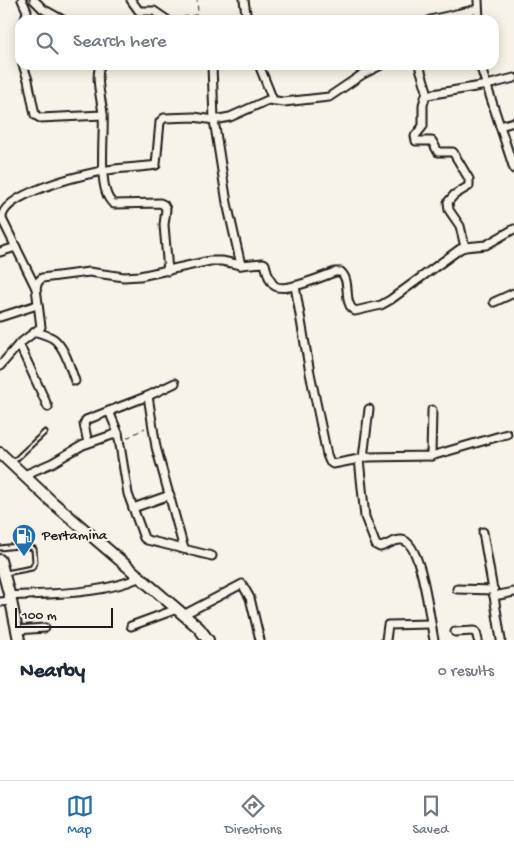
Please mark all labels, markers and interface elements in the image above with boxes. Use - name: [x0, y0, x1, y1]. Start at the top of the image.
- search box: [15, 15, 499, 70]
- icon: search: [33, 29, 61, 57]
- text: Search here: [73, 31, 167, 54]
- fuel station icon: Pertamina: [11, 523, 37, 557]
- place label: Pertamina: [41, 527, 108, 545]
- scale bar: [15, 605, 112, 628]
- text: 100 m: [22, 608, 57, 625]
- text: Nearby: [20, 660, 85, 685]
- text: 0 results: [438, 663, 494, 682]
- tab: Map: [66, 792, 94, 839]
- tab: Directions: [225, 792, 282, 839]
- tab: Saved: [413, 792, 448, 839]

